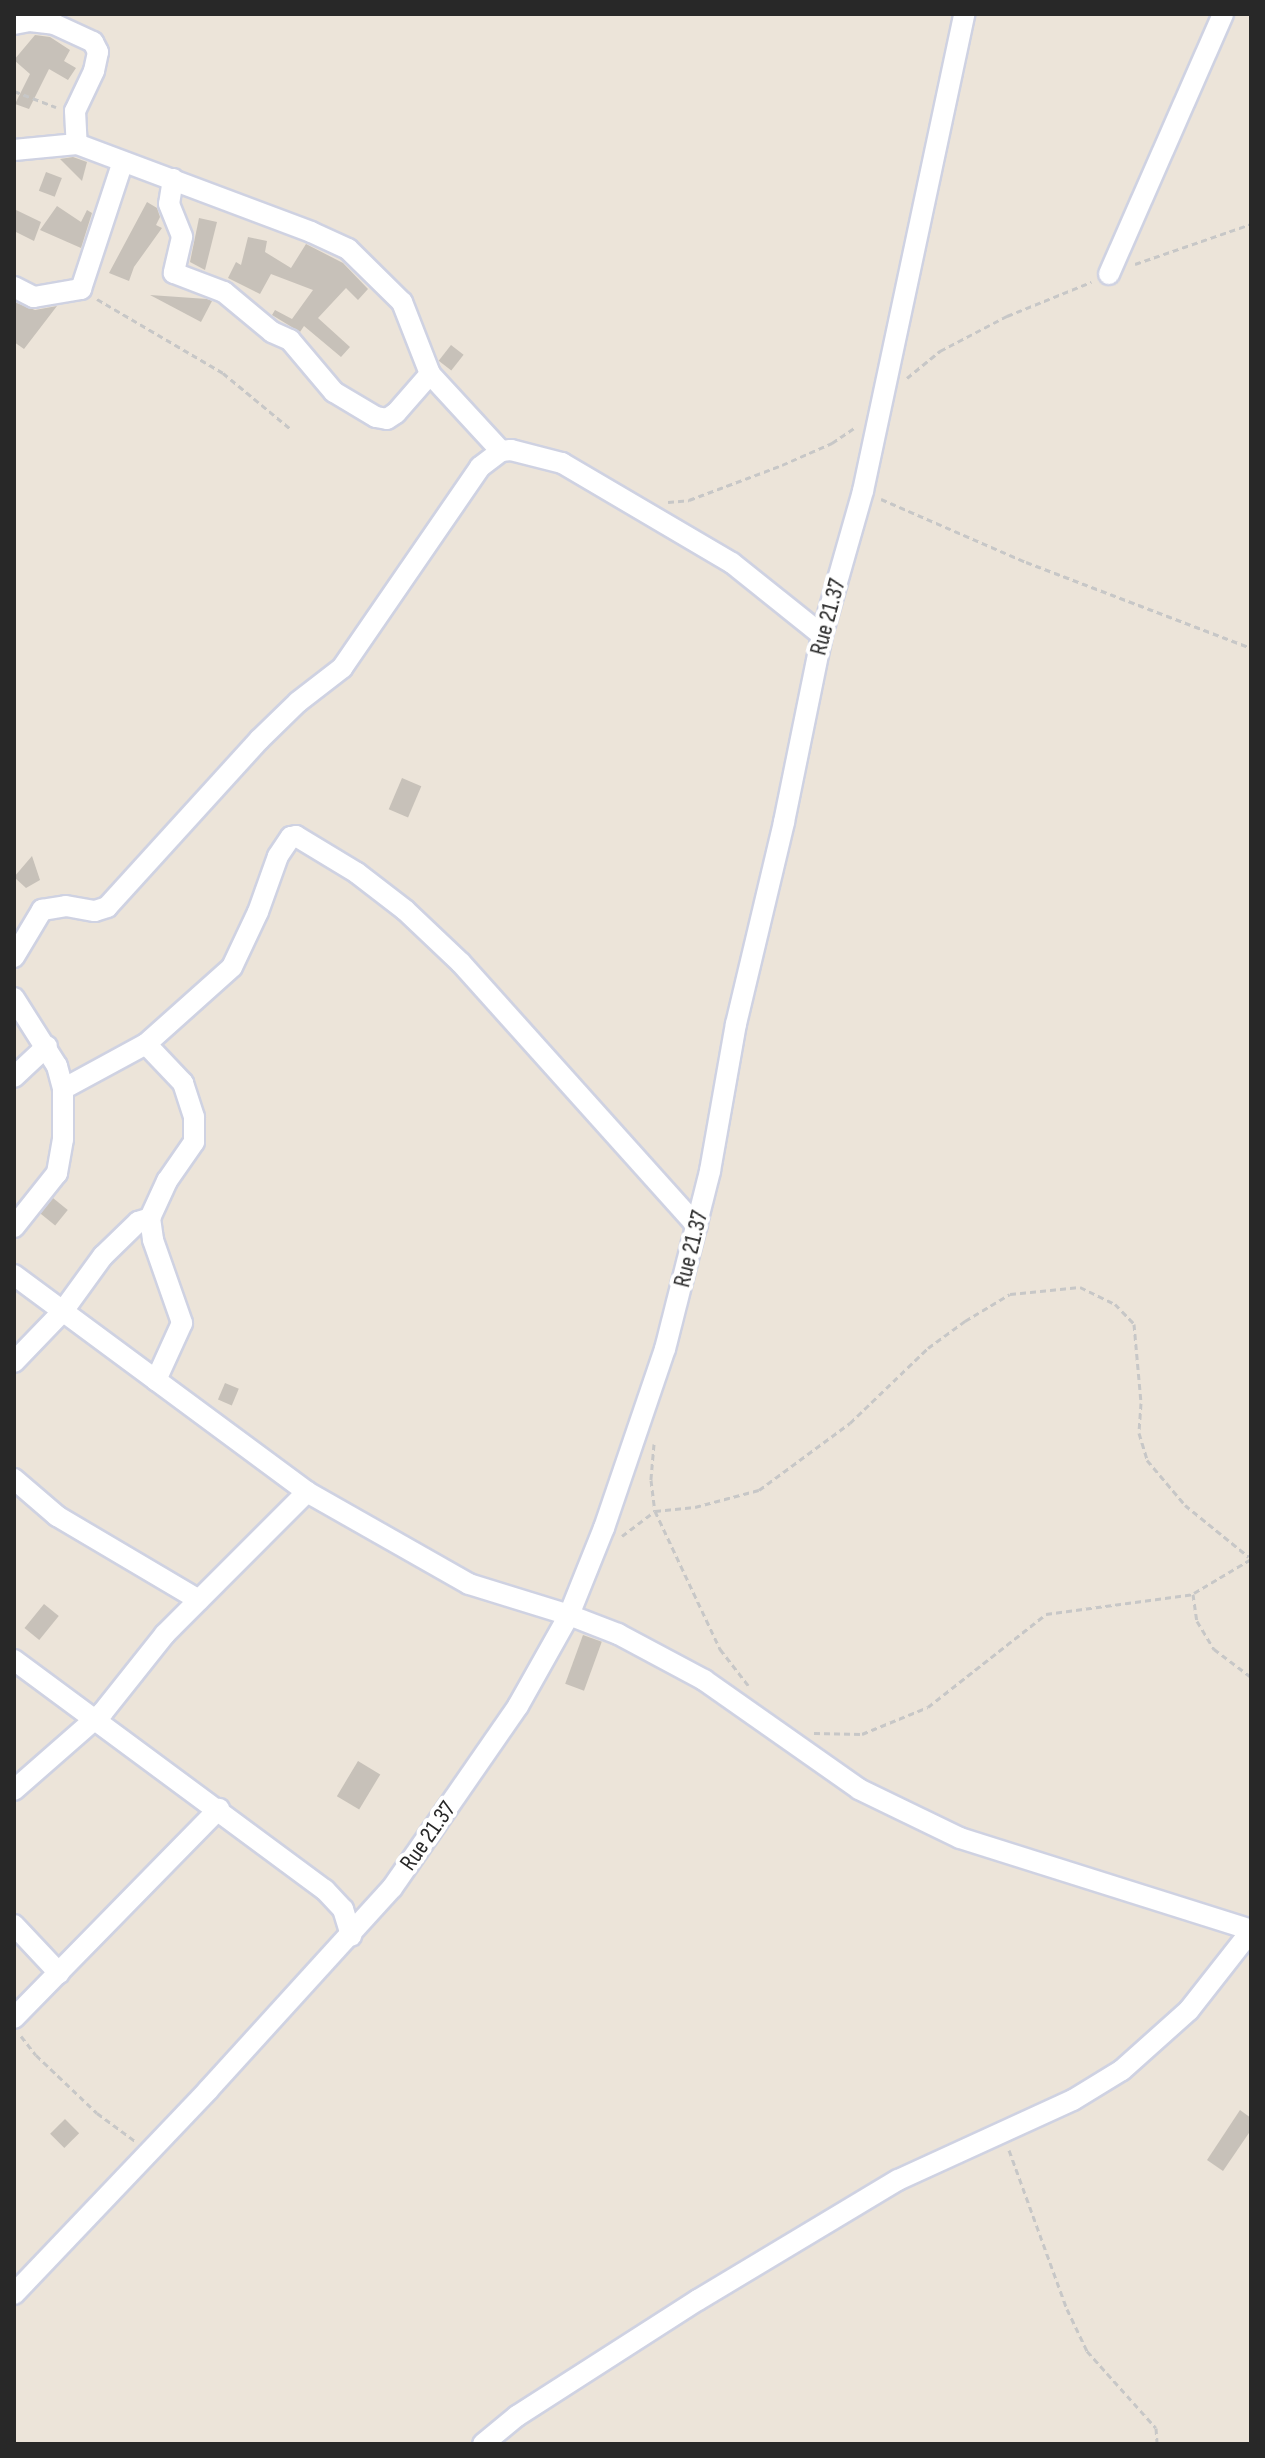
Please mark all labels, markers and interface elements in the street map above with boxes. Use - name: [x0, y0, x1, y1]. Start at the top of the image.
- street label: Rue 21.37: [804, 576, 852, 658]
- street label: Rue 21.37: [668, 1208, 714, 1290]
- street label: Rue 21.37: [394, 1796, 462, 1876]

